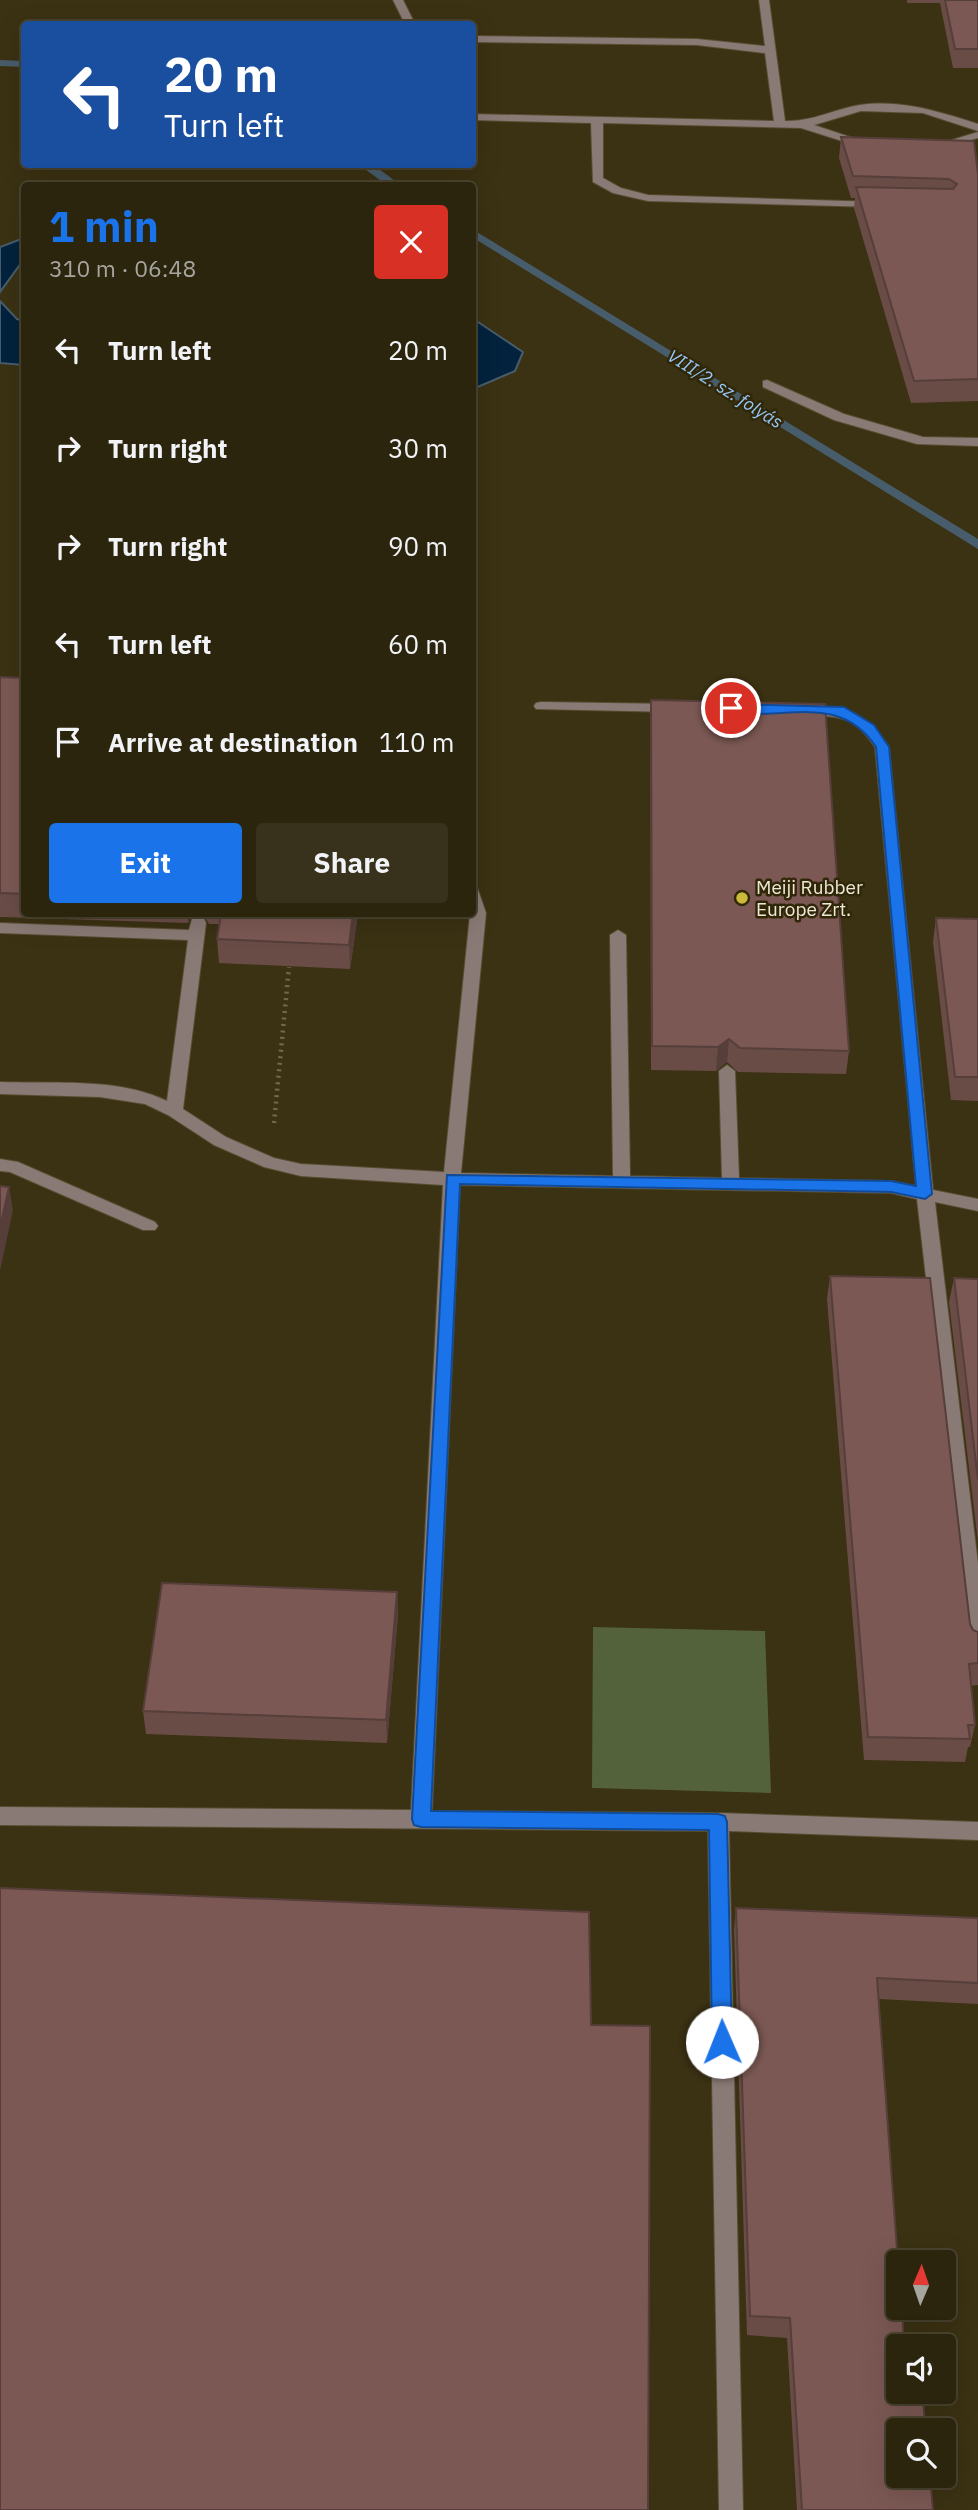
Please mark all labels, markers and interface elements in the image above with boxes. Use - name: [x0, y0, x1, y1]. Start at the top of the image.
- text: 20 m: [164, 42, 278, 105]
- icon: left: [49, 49, 140, 140]
- text: Turn left: [164, 104, 284, 146]
- text: 1 min: [49, 199, 159, 254]
- button: close: [374, 205, 448, 279]
- text: 310 m · 06:48: [49, 253, 196, 283]
- icon: left: [49, 331, 87, 369]
- text: Turn left: [108, 333, 211, 367]
- text: 20 m: [388, 333, 448, 367]
- water label: VIII/2. sz. folyás: [663, 344, 787, 433]
- icon: right: [49, 429, 87, 467]
- text: Turn right: [108, 431, 227, 465]
- text: 30 m: [388, 431, 448, 465]
- icon: right: [49, 527, 87, 565]
- text: Turn right: [108, 529, 227, 563]
- text: 90 m: [388, 529, 448, 563]
- icon: left: [49, 625, 87, 663]
- text: Turn left: [108, 627, 211, 661]
- text: 60 m: [388, 627, 448, 661]
- pin: [701, 678, 761, 738]
- icon: arrive: [712, 689, 750, 727]
- icon: arrive: [49, 723, 87, 761]
- text: Arrive at destination: [108, 725, 358, 759]
- text: 110 m: [379, 725, 455, 759]
- button: Exit: [49, 823, 242, 903]
- button: Share: [256, 823, 448, 903]
- place label: Meiji Rubber Europe Zrt.: [756, 875, 863, 921]
- marker: Meiji Rubber Europe Zrt.: [734, 890, 750, 906]
- position arrow: [685, 2005, 759, 2079]
- north arrow: [886, 2250, 956, 2320]
- map controls: [886, 2250, 956, 2488]
- button: sound: [886, 2334, 956, 2404]
- button: search: [886, 2418, 956, 2488]

